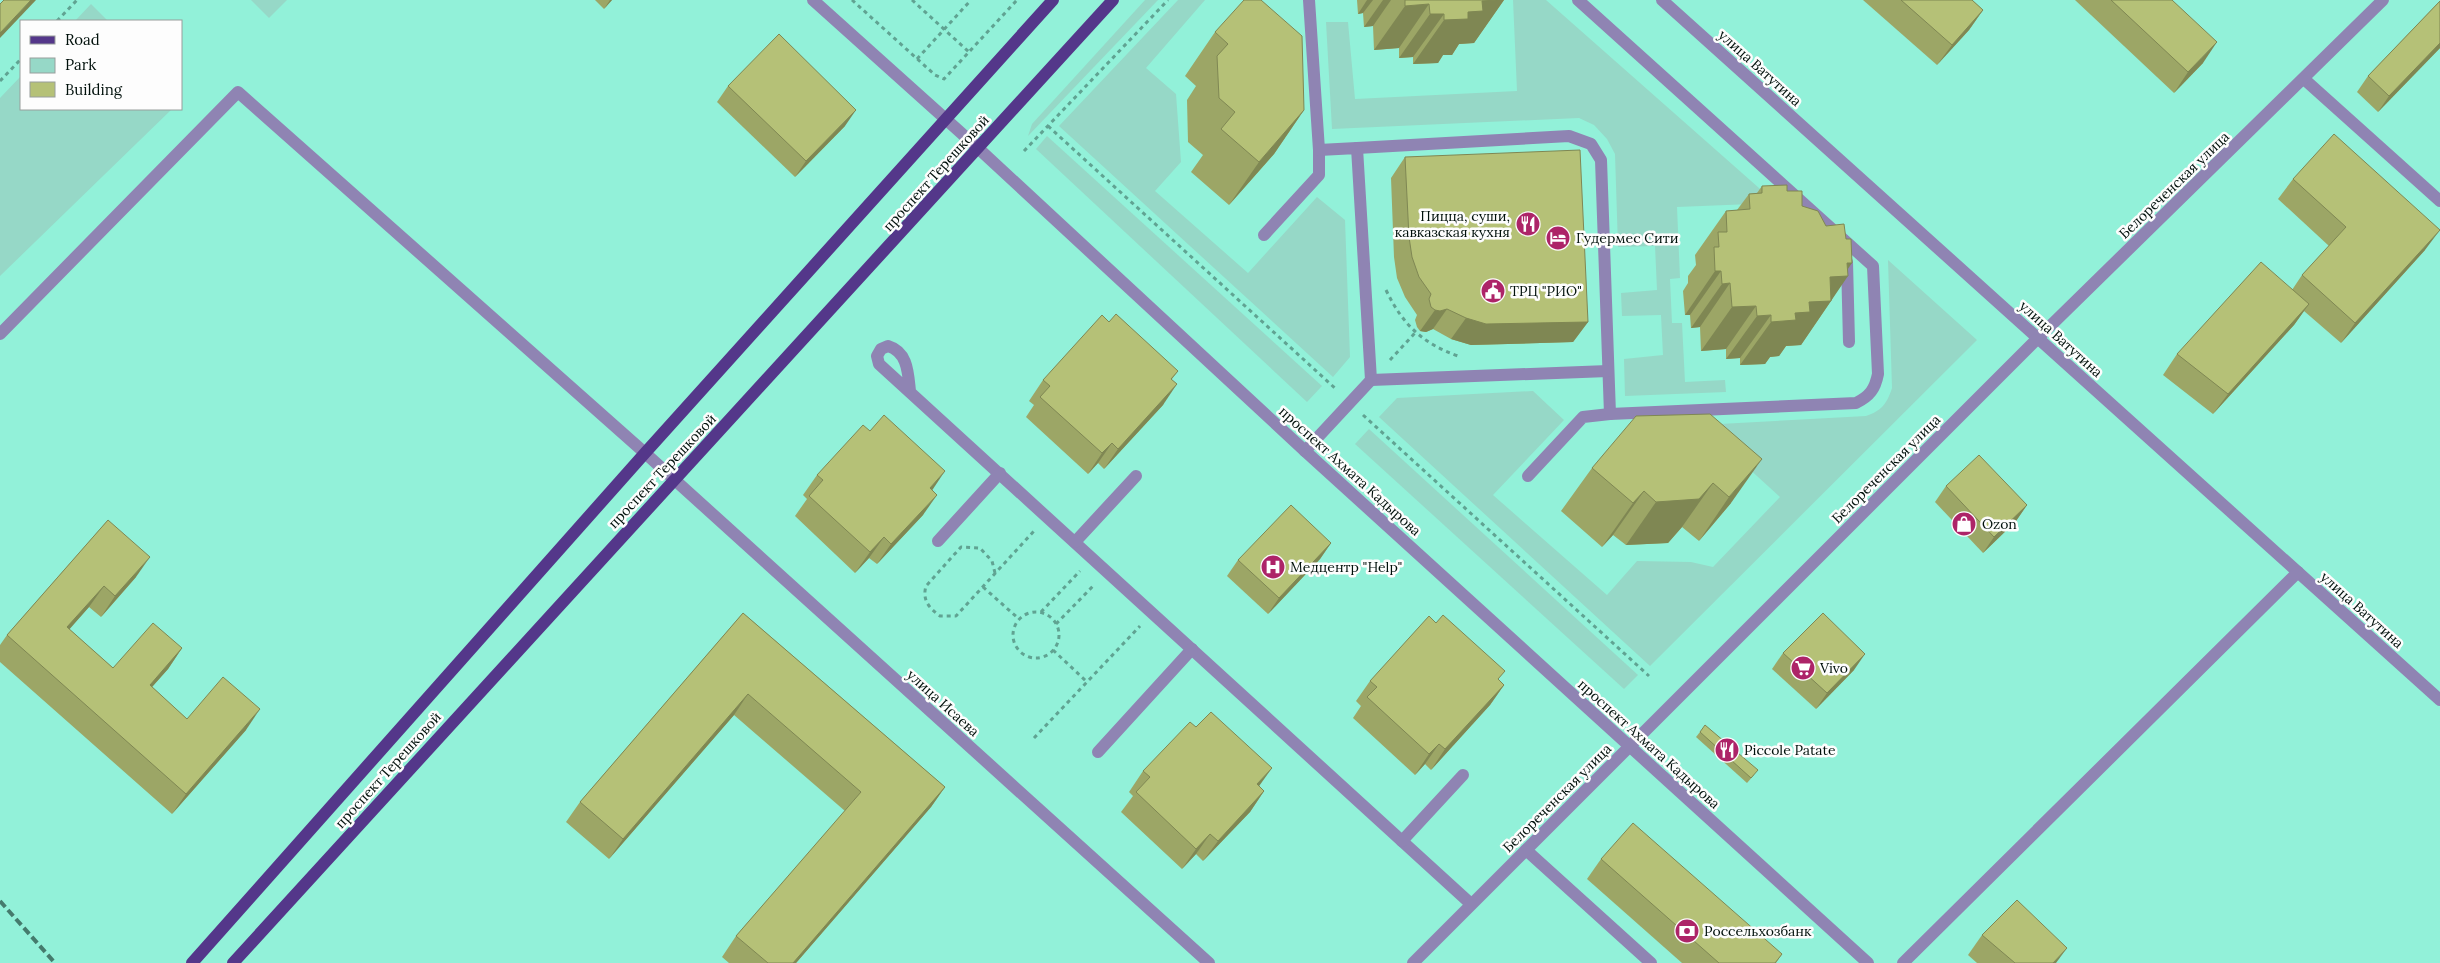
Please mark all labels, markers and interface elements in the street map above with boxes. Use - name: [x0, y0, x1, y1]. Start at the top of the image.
- legend: [20, 20, 182, 110]
- street label: улица Ватутина: [1715, 26, 1805, 110]
- text: Road: [65, 30, 100, 49]
- text: Park: [65, 55, 96, 74]
- text: Building: [65, 80, 123, 99]
- street label: проспект Терешковой: [879, 111, 993, 235]
- street label: Белореченская улица: [2115, 128, 2233, 242]
- place label: Пицца, суши, кавказская кухня: [1395, 207, 1510, 241]
- restaurant icon: Пицца, суши, кавказская кухня: [1515, 211, 1541, 237]
- hotel icon: Гудермес Сити: [1545, 225, 1571, 251]
- place label: Гудермес Сити: [1576, 229, 1679, 247]
- public building icon: ТРЦ "РИО": [1480, 278, 1506, 304]
- place label: ТРЦ "РИО": [1510, 282, 1582, 300]
- street label: улица Ватутина: [2016, 297, 2106, 381]
- street label: проспект Ахмата Кадырова: [1275, 402, 1425, 540]
- street label: проспект Терешковой: [604, 410, 720, 532]
- street label: Белореченская улица: [1828, 411, 1944, 527]
- shop icon: Ozon: [1951, 511, 1977, 537]
- place label: Ozon: [1982, 515, 2017, 533]
- hospital icon: Медцентр "Help": [1260, 554, 1286, 580]
- place label: Медцентр "Help": [1290, 558, 1402, 576]
- street label: улица Ватутина: [2317, 568, 2407, 652]
- supermarket icon: Vivo: [1790, 655, 1816, 681]
- place label: Vivo: [1819, 659, 1848, 677]
- street label: улица Исаева: [903, 666, 983, 740]
- street label: проспект Ахмата Кадырова: [1574, 675, 1724, 813]
- street label: проспект Терешковой: [331, 708, 445, 832]
- restaurant icon: Piccole Patate: [1714, 737, 1740, 763]
- street label: Белореченская улица: [1499, 740, 1615, 856]
- place label: Piccole Patate: [1744, 741, 1836, 759]
- bank icon: Россельхозбанк: [1674, 918, 1700, 944]
- place label: Россельхозбанк: [1704, 922, 1812, 940]

